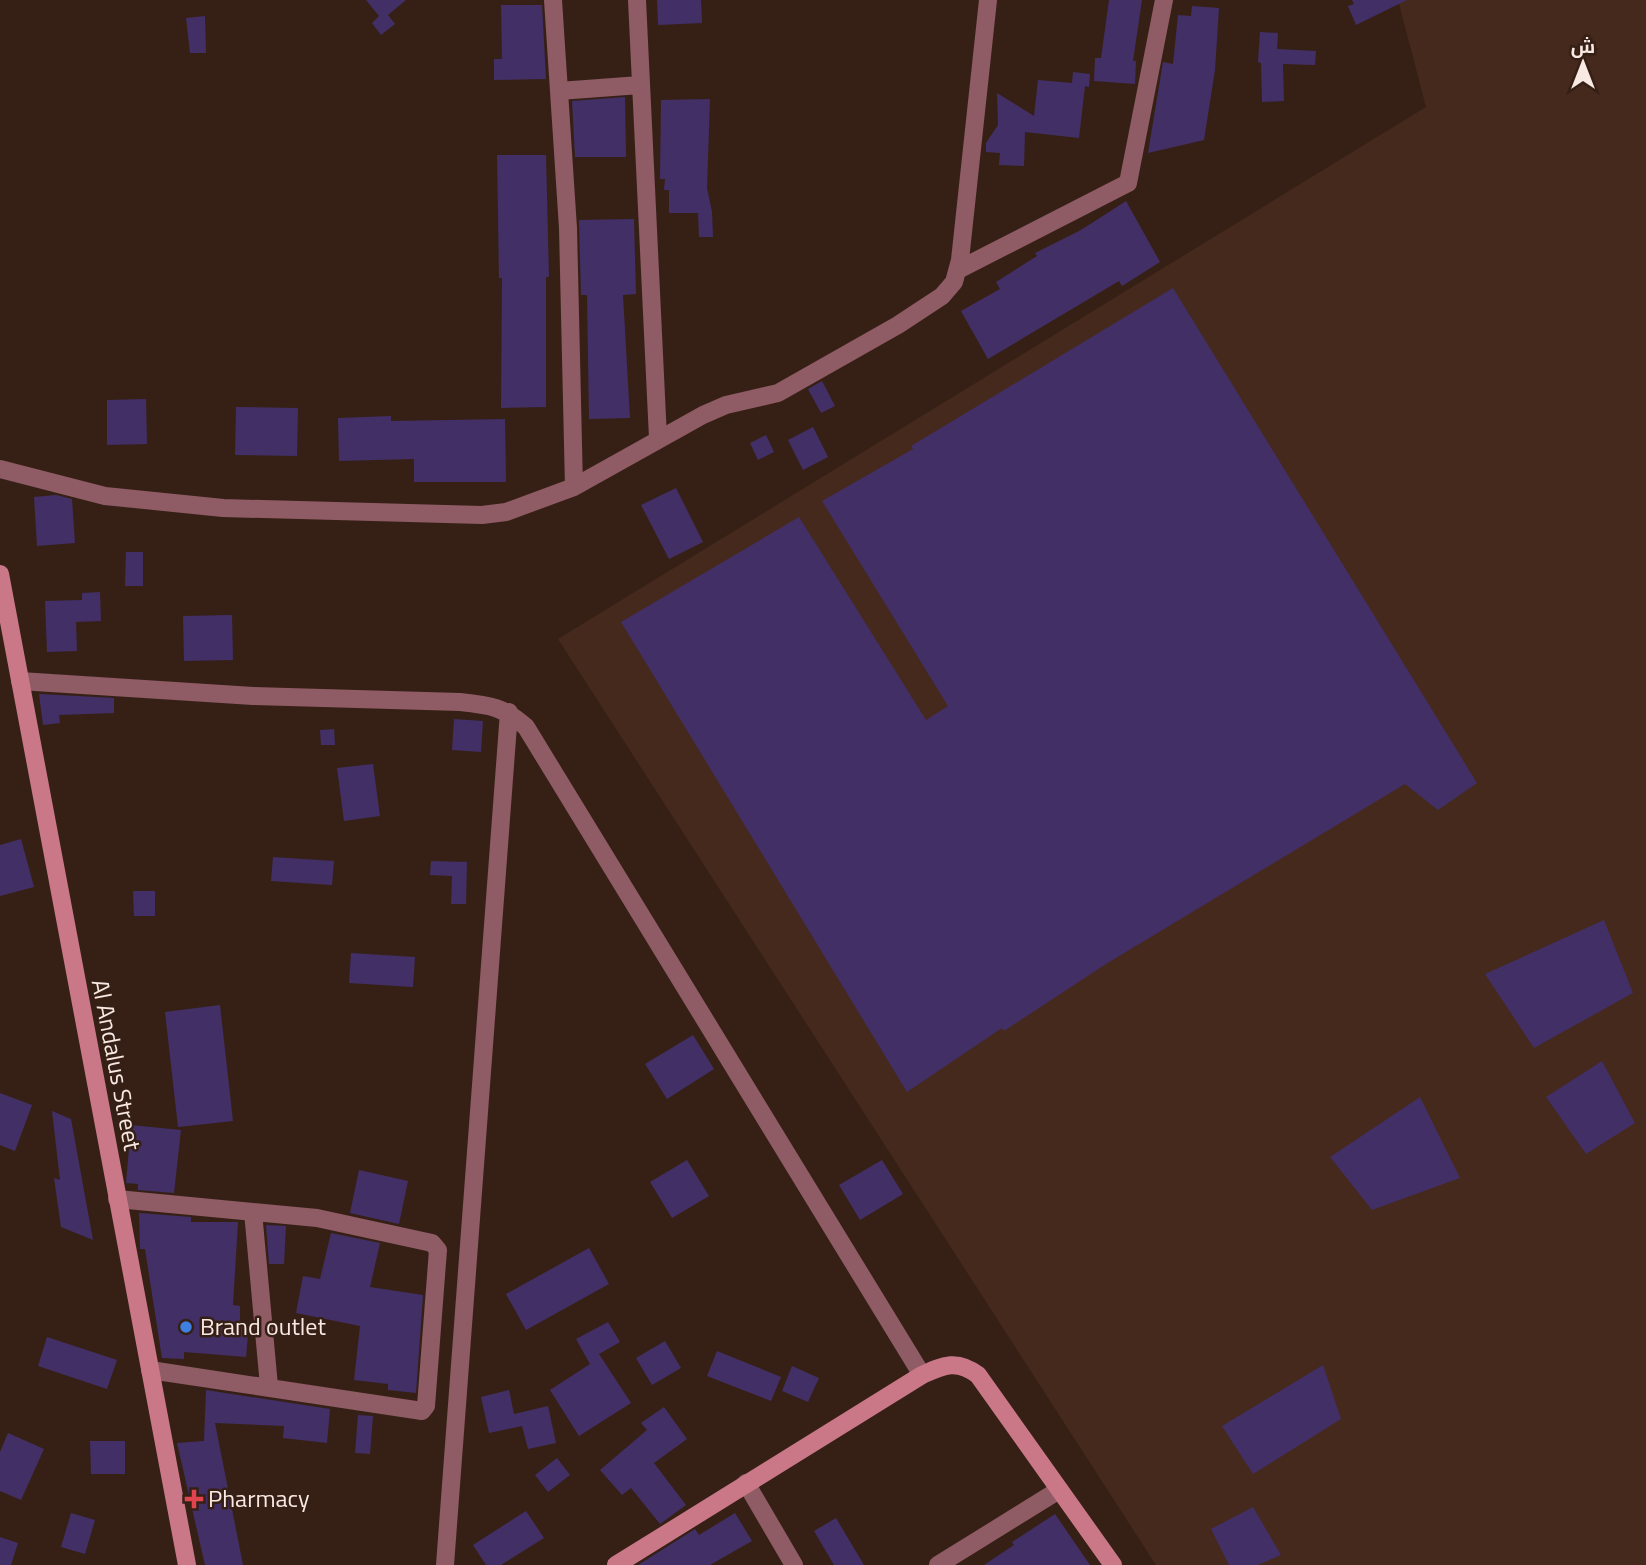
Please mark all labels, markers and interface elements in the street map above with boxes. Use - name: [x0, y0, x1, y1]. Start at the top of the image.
- north arrow: [1548, 28, 1618, 98]
- text: ش: [1571, 31, 1595, 60]
- street label: Al Andalus Street: [83, 976, 151, 1154]
- place label: Brand outlet: [200, 1308, 326, 1344]
- marker: Brand outlet: [178, 1319, 194, 1335]
- place label: Pharmacy: [208, 1480, 310, 1516]
- marker: Pharmacy: [186, 1491, 202, 1507]

